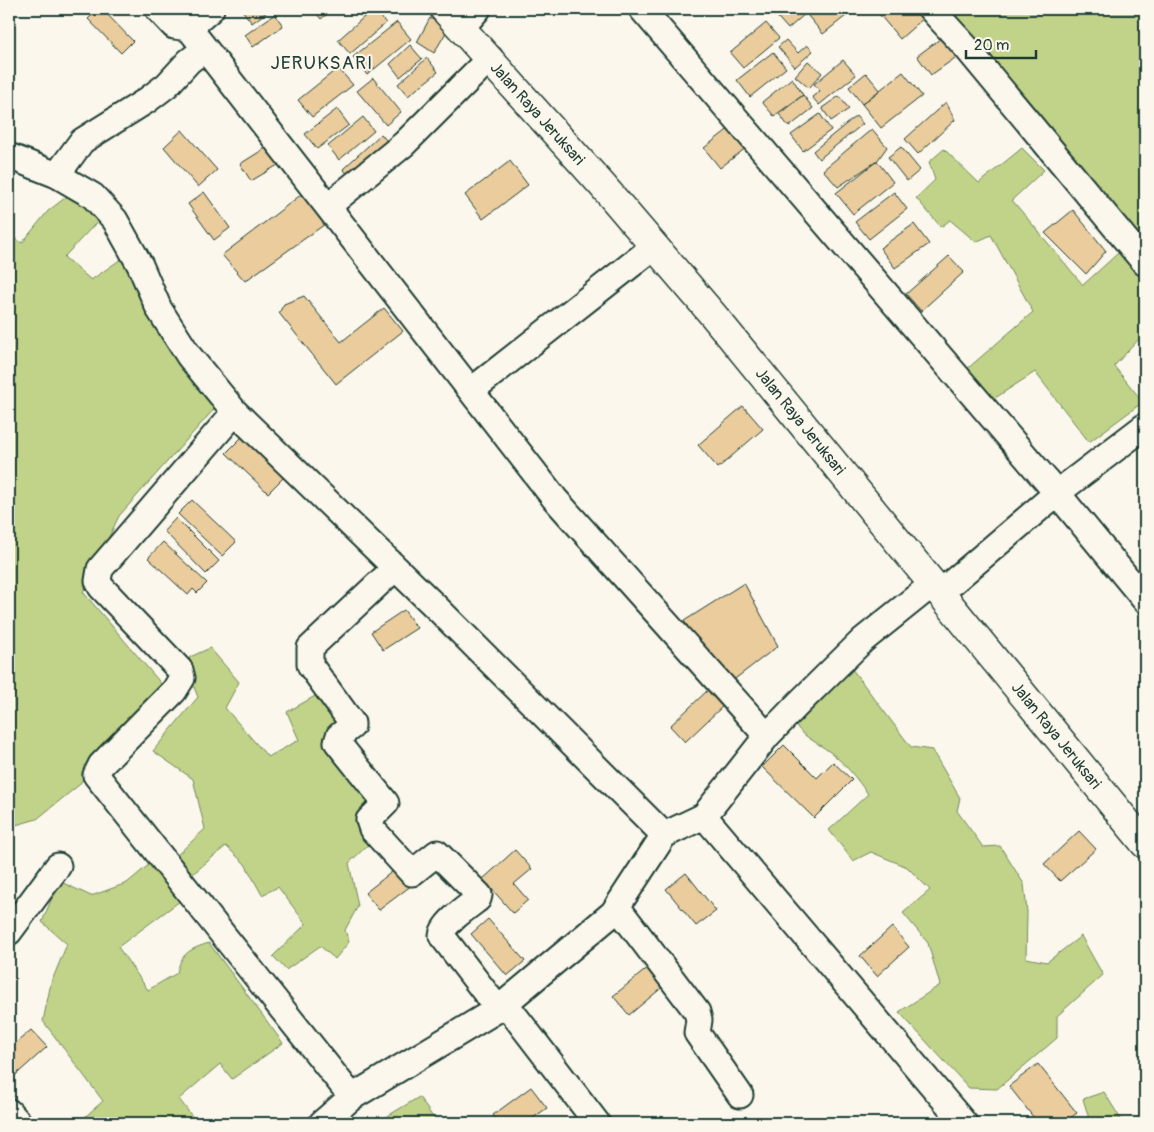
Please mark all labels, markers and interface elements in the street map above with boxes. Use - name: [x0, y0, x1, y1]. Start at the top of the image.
- scale bar: [966, 28, 1036, 60]
- text: 20 m: [974, 36, 1009, 55]
- district label: JERUKSARI: [271, 51, 373, 75]
- street label: Jalan Raya Jeruksari: [486, 58, 589, 170]
- street label: Jalan Raya Jeruksari: [751, 364, 850, 479]
- street label: Jalan Raya Jeruksari: [1007, 678, 1106, 793]

